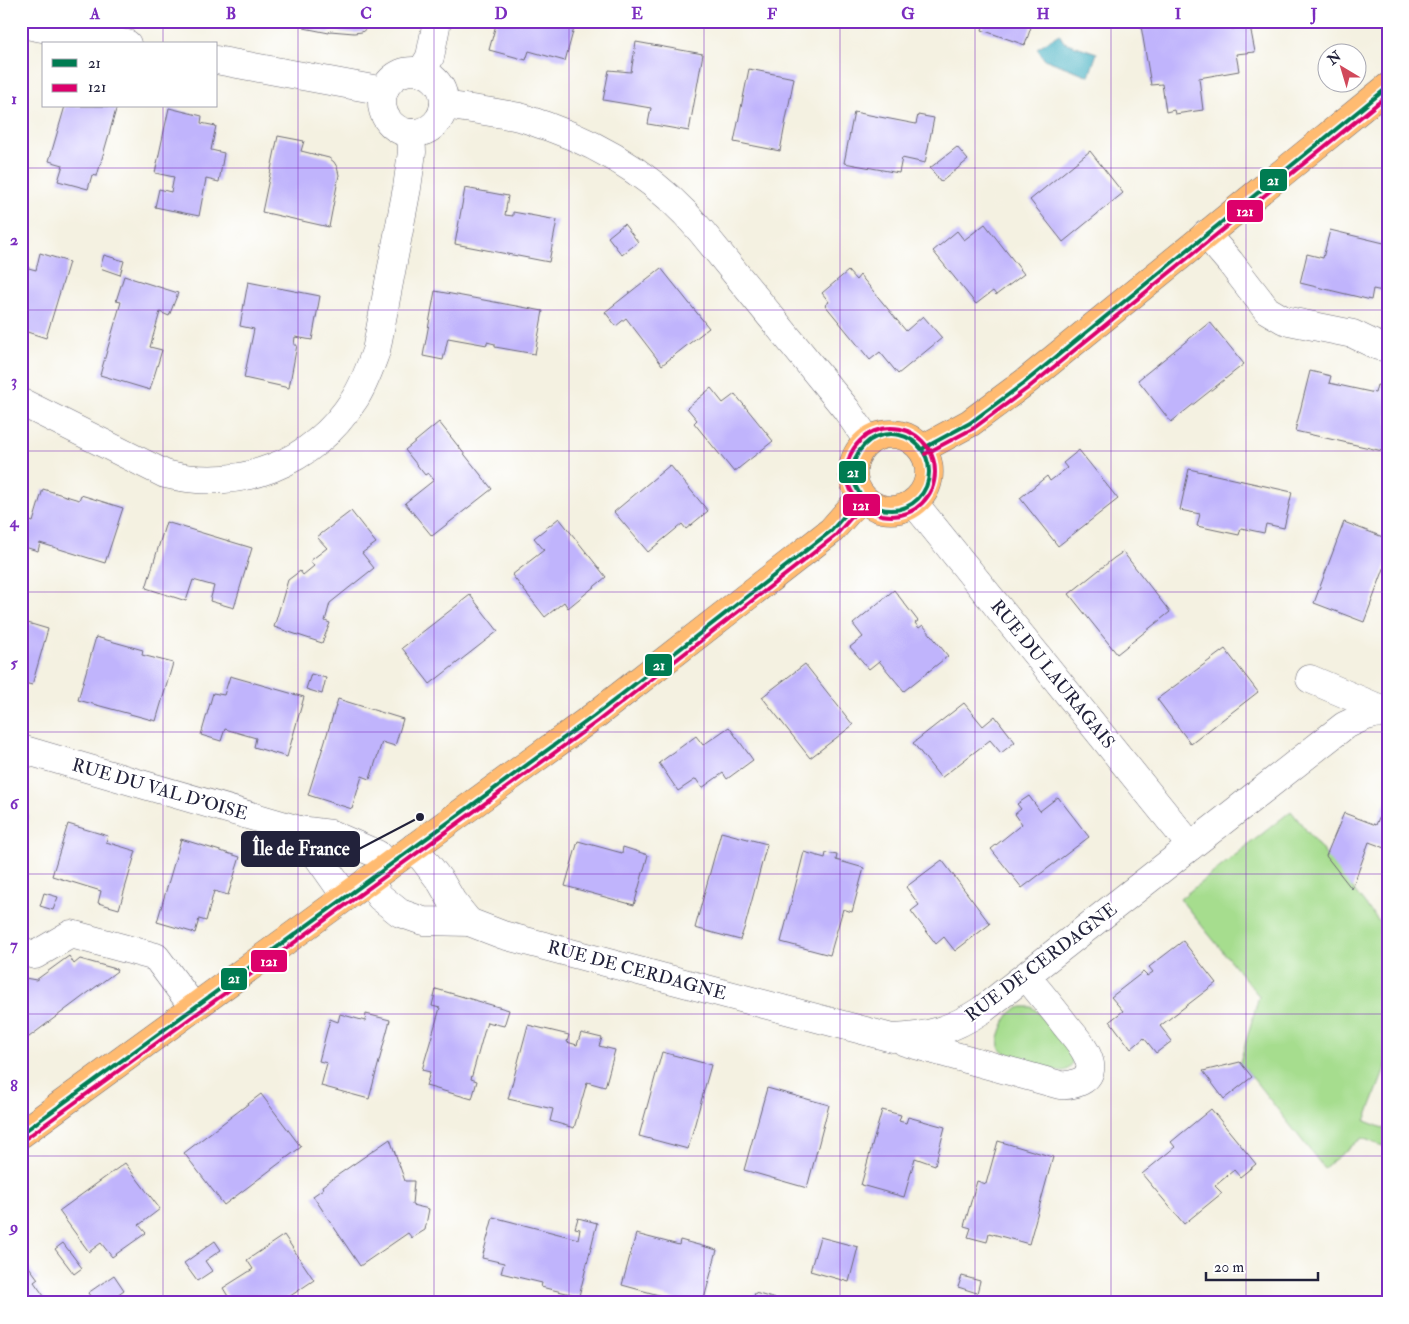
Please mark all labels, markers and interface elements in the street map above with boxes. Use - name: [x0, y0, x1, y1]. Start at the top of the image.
- text: A: [89, 4, 101, 24]
- text: B: [226, 4, 236, 24]
- text: C: [360, 4, 372, 24]
- text: D: [494, 4, 508, 24]
- text: E: [631, 4, 643, 24]
- text: F: [767, 4, 777, 24]
- text: G: [901, 4, 915, 24]
- text: H: [1036, 4, 1050, 24]
- text: I: [1175, 4, 1182, 24]
- text: J: [1310, 4, 1318, 25]
- legend: [42, 42, 218, 108]
- north arrow: [1316, 42, 1366, 92]
- text: N: [1323, 47, 1345, 69]
- text: 21: [88, 54, 101, 73]
- text: 121: [88, 78, 106, 97]
- text: 1: [11, 89, 17, 109]
- line badge: 21: [1259, 168, 1288, 192]
- text: 21: [1267, 172, 1279, 189]
- line badge: 121: [1226, 199, 1264, 223]
- text: 121: [1236, 203, 1254, 220]
- text: 2: [10, 230, 18, 250]
- text: 3: [11, 371, 17, 391]
- line badge: 21: [838, 460, 867, 484]
- text: 21: [847, 464, 859, 481]
- line badge: 121: [842, 493, 881, 517]
- text: 121: [852, 497, 870, 514]
- text: 4: [9, 512, 20, 532]
- street label: RUE DU LAURAGAIS: [985, 595, 1120, 753]
- text: 5: [10, 653, 18, 673]
- line badge: 21: [644, 653, 673, 677]
- text: 21: [653, 657, 665, 674]
- street label: RUE DU VAL D'OISE: [69, 753, 250, 826]
- text: 6: [10, 794, 20, 814]
- callout: Île de France: [242, 832, 359, 866]
- text: Île de France: [252, 835, 350, 861]
- street label: RUE DE CERDAGNE: [961, 898, 1122, 1027]
- text: 7: [10, 935, 18, 955]
- street label: RUE DE CERDAGNE: [545, 936, 729, 1005]
- line badge: 121: [250, 949, 288, 973]
- text: 121: [260, 953, 278, 970]
- line badge: 21: [220, 967, 248, 991]
- text: 21: [228, 970, 240, 987]
- text: 8: [10, 1076, 18, 1096]
- text: 9: [8, 1217, 18, 1237]
- scale bar: [1206, 1249, 1319, 1281]
- text: 20 m: [1214, 1258, 1244, 1277]

